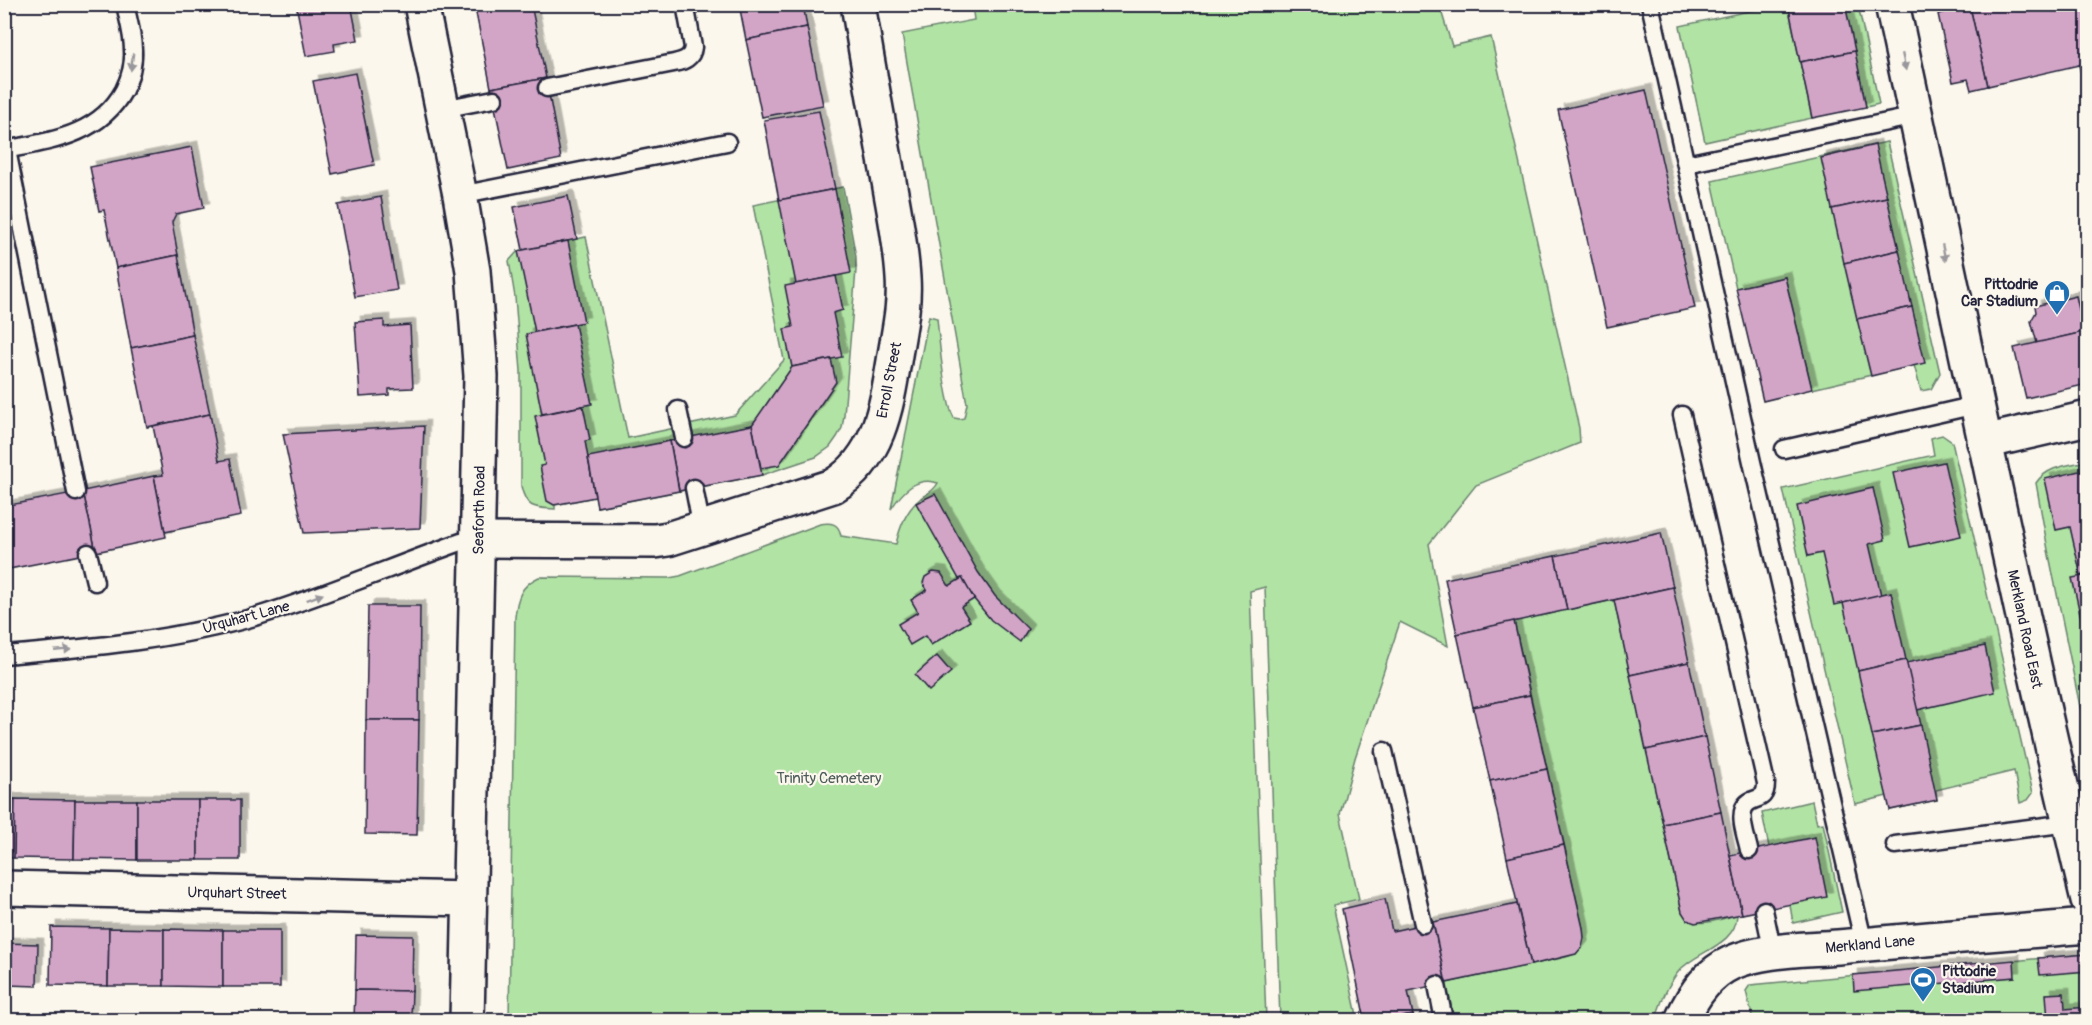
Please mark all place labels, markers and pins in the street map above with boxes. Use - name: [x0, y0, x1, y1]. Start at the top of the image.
- place label: Pittodrie Car Stadium: [1961, 275, 2039, 311]
- shop icon: Pittodrie Car Stadium: [2042, 278, 2072, 316]
- place label: Pittodrie Stadium: [1942, 962, 1996, 998]
- sports icon: Pittodrie Stadium: [1908, 965, 1938, 1003]

